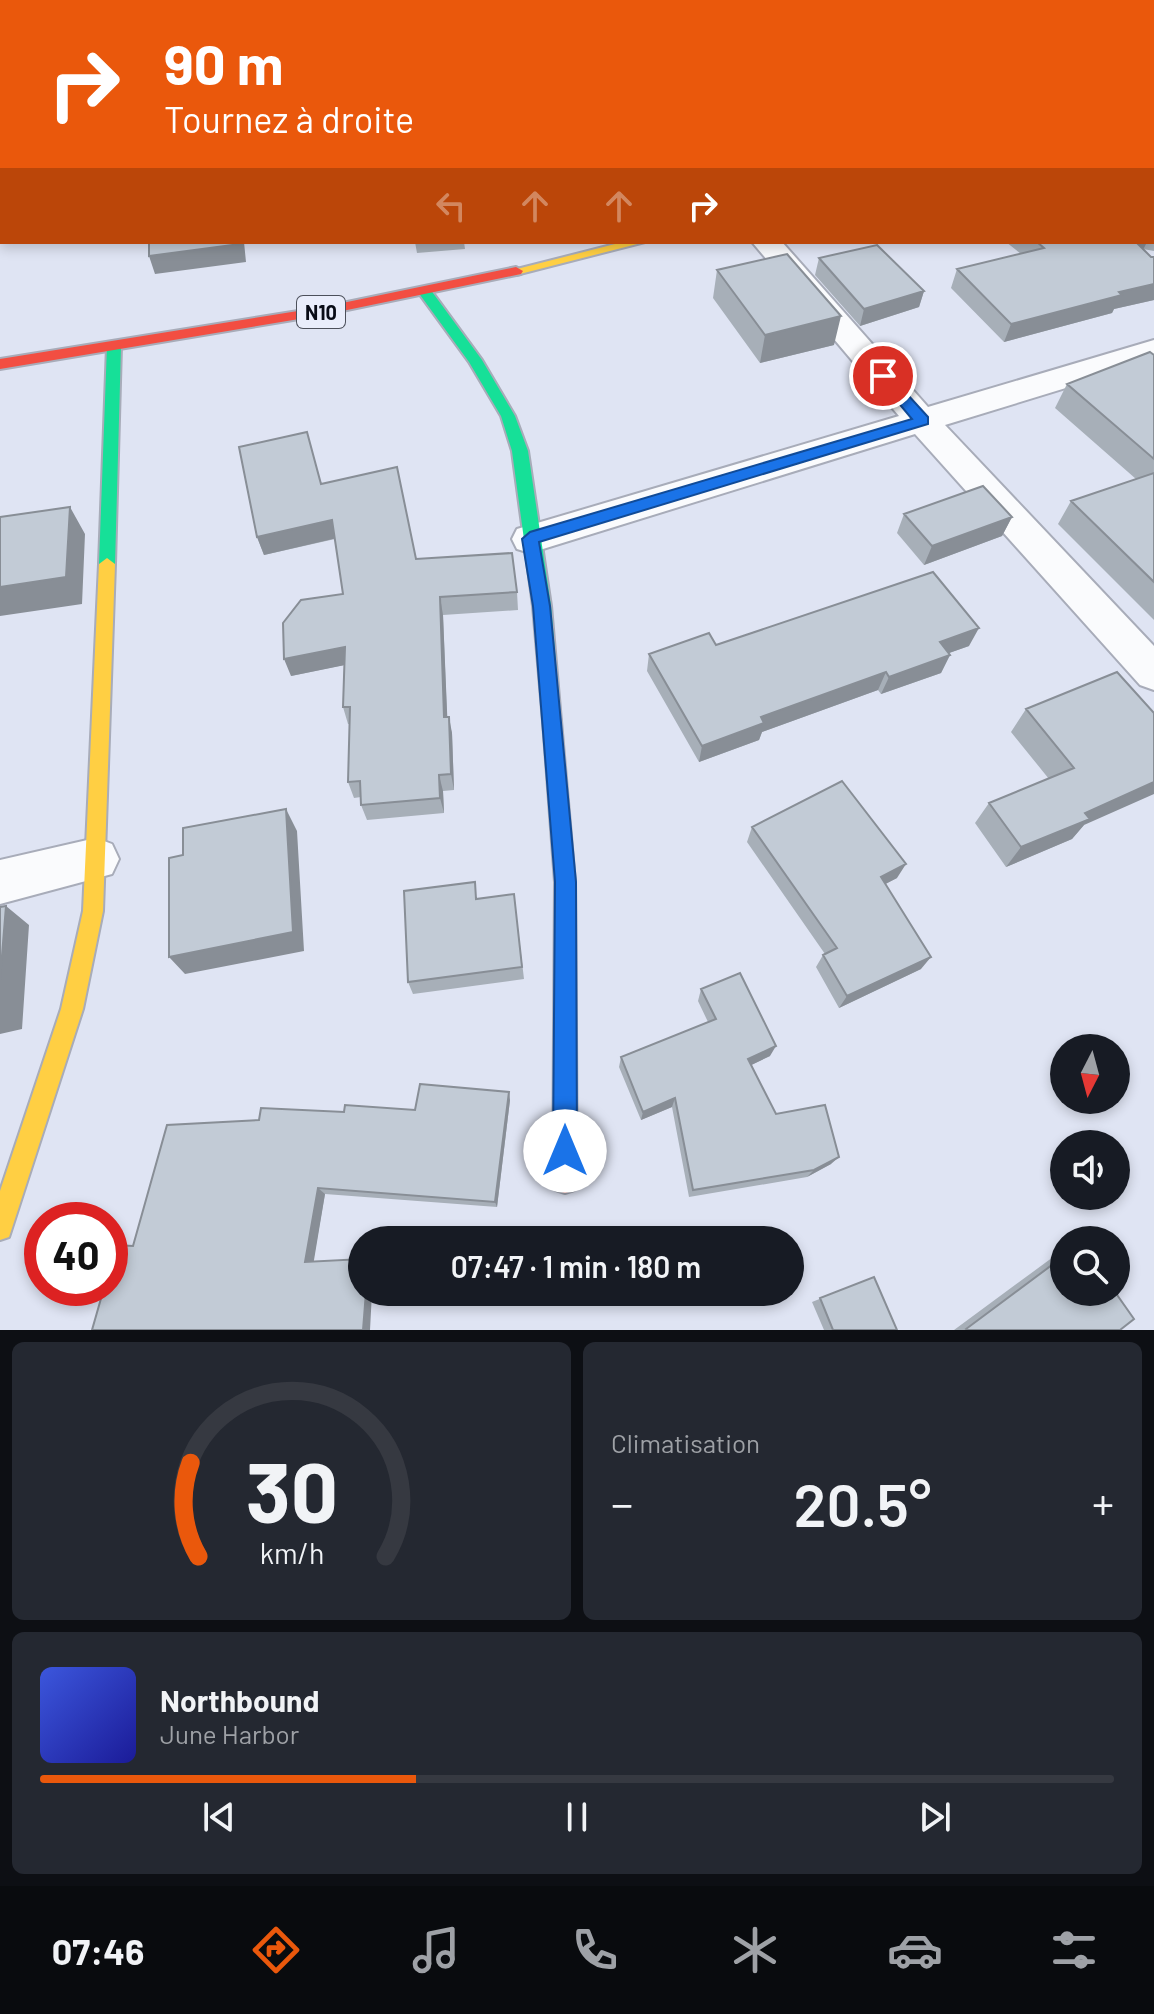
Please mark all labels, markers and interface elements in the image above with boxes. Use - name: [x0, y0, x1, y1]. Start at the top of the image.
- text: 90 m: [164, 29, 284, 96]
- icon: right: [32, 32, 136, 136]
- text: Tournez à droite: [164, 97, 414, 140]
- icon: left: [429, 184, 473, 228]
- icon: ahead: [513, 184, 557, 228]
- icon: ahead: [597, 184, 641, 228]
- icon: right: [681, 184, 725, 228]
- road number: N10: [297, 296, 345, 328]
- pin: [849, 342, 917, 410]
- icon: arrive: [861, 354, 905, 398]
- north arrow: [1050, 1034, 1130, 1114]
- map controls: [1050, 1034, 1130, 1306]
- position arrow: [523, 1109, 607, 1193]
- button: sound: [1050, 1130, 1130, 1210]
- speed limit sign: 40: [24, 1202, 128, 1306]
- button: search: [1050, 1226, 1130, 1306]
- text: 07:47 · 1 min · 180 m: [451, 1248, 701, 1284]
- text: Climatisation: [611, 1427, 760, 1458]
- text: 30: [245, 1440, 338, 1540]
- text: 20.5°: [794, 1467, 932, 1539]
- text: −: [611, 1476, 633, 1529]
- text: +: [1092, 1476, 1114, 1529]
- text: km/h: [259, 1535, 324, 1570]
- text: Northbound: [160, 1682, 319, 1718]
- text: June Harbor: [160, 1718, 299, 1749]
- icon: previous: [197, 1795, 241, 1839]
- icon: pause: [555, 1795, 599, 1839]
- icon: next: [913, 1795, 957, 1839]
- icon: directions: [248, 1922, 304, 1978]
- icon: music: [408, 1922, 464, 1978]
- icon: phone: [567, 1922, 623, 1978]
- icon: climate: [727, 1922, 783, 1978]
- icon: car: [887, 1922, 943, 1978]
- icon: filters: [1046, 1922, 1102, 1978]
- text: 07:46: [52, 1929, 144, 1972]

